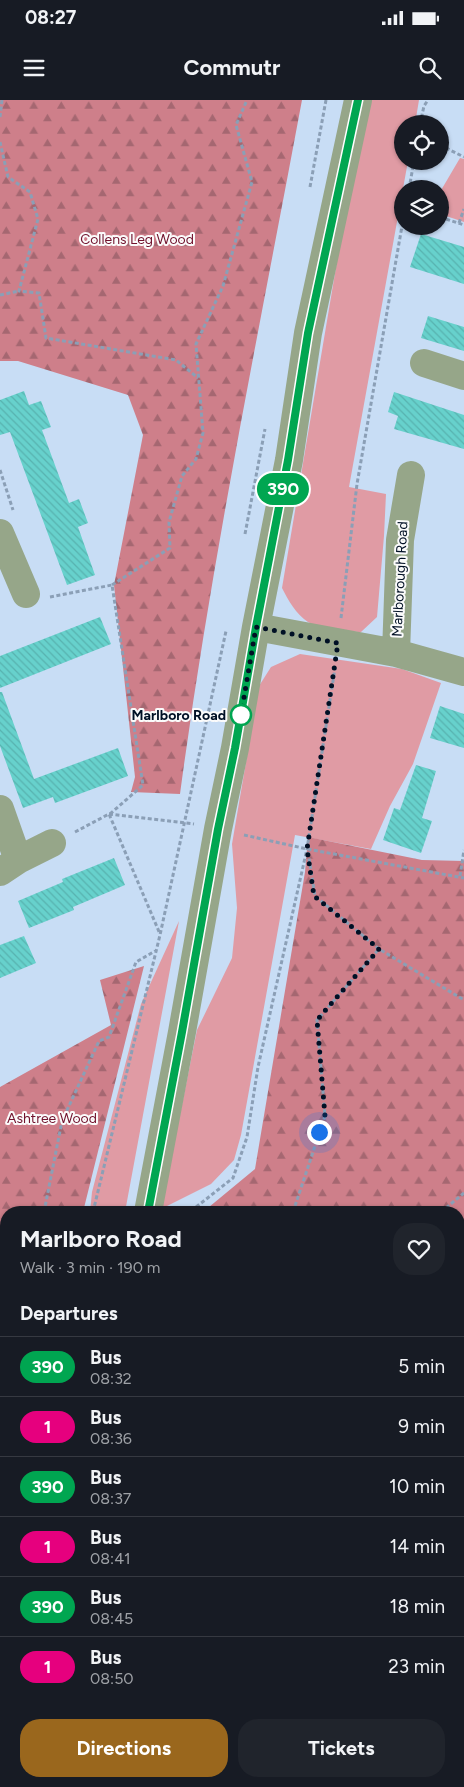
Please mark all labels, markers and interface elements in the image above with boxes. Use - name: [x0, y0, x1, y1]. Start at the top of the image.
- text: 08:27: [25, 6, 76, 29]
- icon: menu: [20, 54, 48, 82]
- text: Commutr: [184, 54, 280, 81]
- icon: search: [416, 54, 444, 82]
- map controls: [394, 115, 449, 235]
- button: locate: [394, 115, 449, 170]
- button: layers: [394, 180, 449, 235]
- park label: Collens Leg Wood: [80, 231, 194, 248]
- line badge: 390: [254, 473, 312, 505]
- text: 390: [267, 478, 299, 500]
- street label: Marlborough Road: [388, 521, 412, 637]
- marker: Marlboro Road: [230, 704, 252, 726]
- place label: Marlboro Road: [132, 707, 226, 724]
- park label: Ashtree Wood: [7, 1110, 97, 1127]
- your location: [307, 1120, 332, 1145]
- button: heart: [393, 1223, 445, 1275]
- text: Marlboro Road: [20, 1224, 182, 1253]
- text: Walk · 3 min · 190 m: [20, 1258, 161, 1277]
- text: Departures: [20, 1302, 118, 1325]
- text: Bus: [90, 1346, 121, 1369]
- text: 5 min: [398, 1355, 445, 1378]
- text: 390: [31, 1356, 64, 1378]
- text: 08:32: [90, 1369, 132, 1388]
- text: Bus: [90, 1406, 121, 1429]
- text: 9 min: [398, 1415, 445, 1438]
- text: 1: [44, 1416, 51, 1438]
- text: 08:36: [90, 1429, 132, 1448]
- text: Bus: [90, 1466, 121, 1489]
- text: 10 min: [389, 1475, 445, 1498]
- text: 390: [31, 1476, 64, 1498]
- text: 08:37: [90, 1489, 131, 1508]
- text: Bus: [90, 1526, 121, 1549]
- text: 14 min: [389, 1535, 445, 1558]
- text: 1: [44, 1536, 51, 1558]
- text: 08:41: [90, 1549, 131, 1568]
- text: Bus: [90, 1586, 121, 1609]
- text: 18 min: [390, 1595, 445, 1618]
- text: 390: [31, 1596, 64, 1618]
- text: 08:45: [90, 1609, 133, 1628]
- text: Bus: [90, 1646, 121, 1669]
- text: 23 min: [388, 1655, 445, 1678]
- text: 1: [44, 1656, 51, 1678]
- text: 08:50: [90, 1669, 134, 1688]
- button: Directions: [20, 1719, 228, 1777]
- button: Tickets: [238, 1719, 445, 1777]

